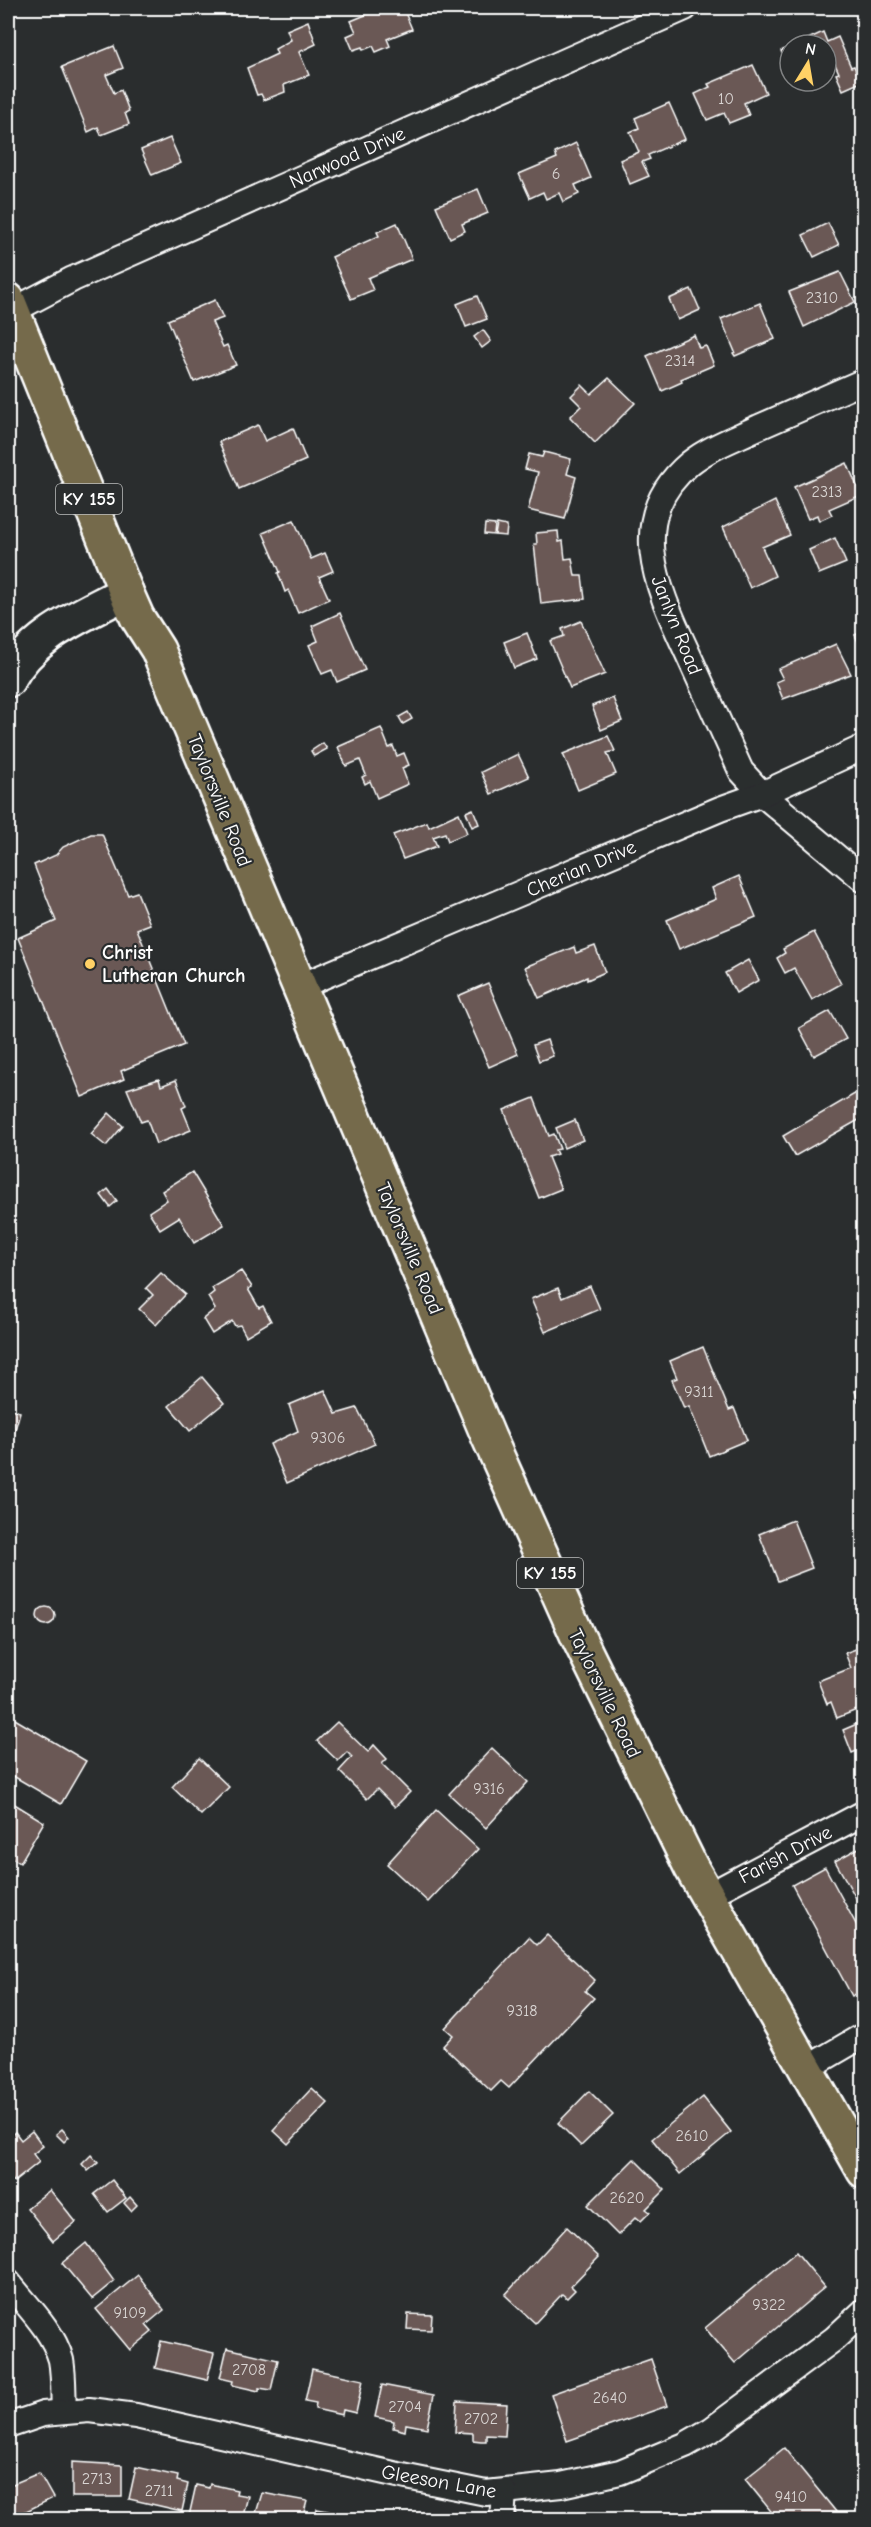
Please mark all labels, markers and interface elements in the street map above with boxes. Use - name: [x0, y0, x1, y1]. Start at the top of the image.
- north arrow: [778, 33, 838, 93]
- text: N: [804, 39, 818, 59]
- house number: 10: [718, 90, 734, 108]
- street label: Narwood Drive: [286, 122, 409, 193]
- house number: 6: [552, 165, 560, 183]
- house number: 2310: [806, 289, 838, 307]
- house number: 2314: [665, 352, 695, 370]
- house number: 2313: [812, 483, 842, 501]
- road number: KY 155: [56, 484, 122, 514]
- street label: Janlyn Road: [646, 572, 707, 678]
- street label: Taylorsville Road: [183, 731, 257, 870]
- street label: Cherian Drive: [523, 835, 639, 902]
- place label: Christ Lutheran Church: [102, 941, 246, 987]
- marker: Christ Lutheran Church: [83, 957, 97, 971]
- street label: Taylorsville Road: [371, 1179, 448, 1317]
- house number: 9311: [684, 1383, 714, 1401]
- house number: 9306: [310, 1429, 346, 1447]
- road number: KY 155: [517, 1558, 583, 1588]
- street label: Taylorsville Road: [563, 1625, 646, 1761]
- house number: 9316: [473, 1780, 505, 1798]
- street label: Farish Drive: [735, 1820, 836, 1889]
- house number: 9318: [506, 2002, 538, 2020]
- house number: 2610: [675, 2127, 709, 2145]
- house number: 2620: [609, 2189, 645, 2207]
- house number: 9322: [752, 2296, 786, 2314]
- house number: 9109: [113, 2304, 147, 2322]
- house number: 2708: [232, 2361, 266, 2379]
- house number: 2640: [593, 2389, 627, 2407]
- house number: 2704: [388, 2398, 422, 2416]
- house number: 2702: [464, 2410, 498, 2428]
- street label: Gleeson Lane: [380, 2460, 498, 2503]
- house number: 2713: [82, 2470, 112, 2488]
- house number: 2711: [145, 2482, 173, 2500]
- house number: 9410: [775, 2488, 807, 2506]

